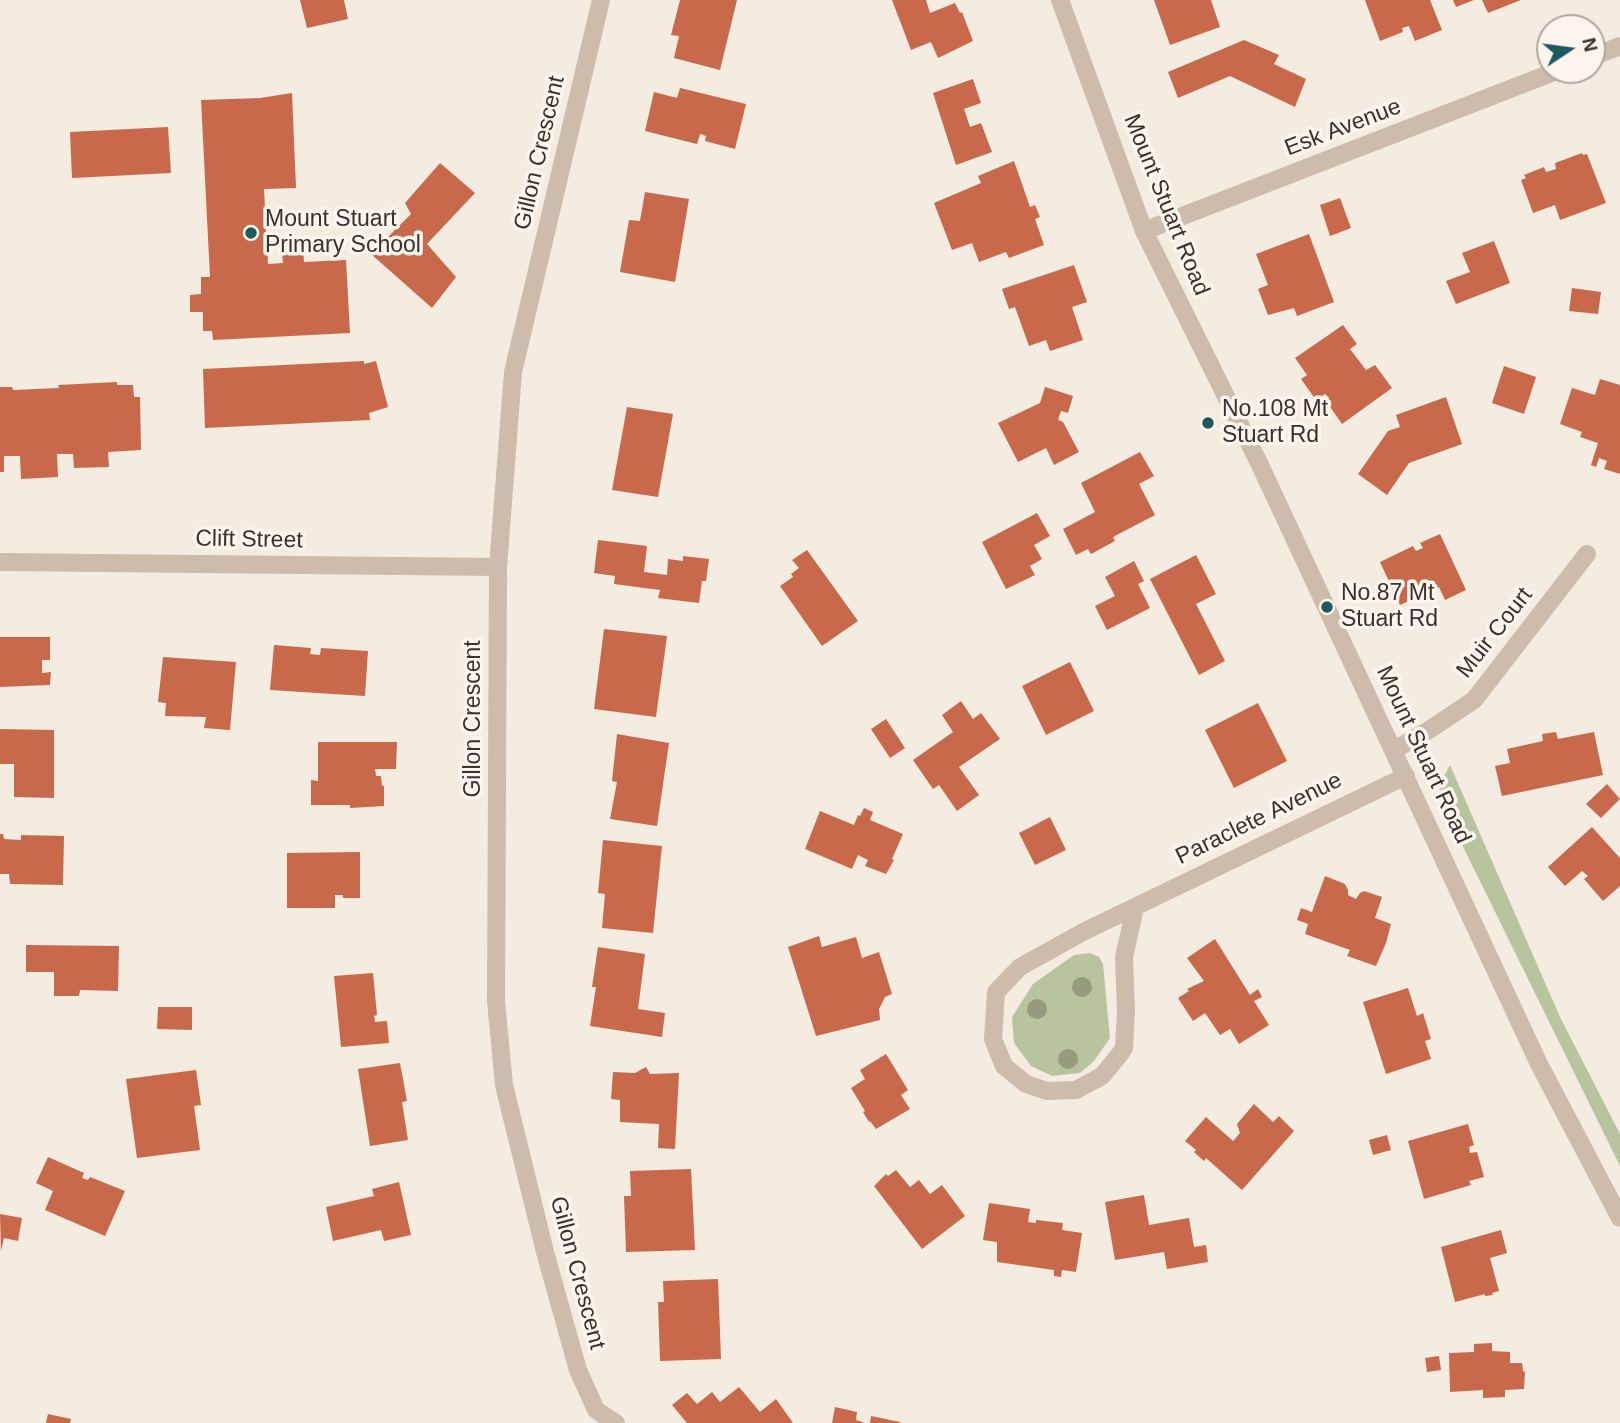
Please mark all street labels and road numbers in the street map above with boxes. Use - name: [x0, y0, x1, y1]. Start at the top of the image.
- street label: Gillon Crescent: [509, 73, 571, 233]
- street label: Esk Avenue: [1281, 93, 1405, 163]
- street label: Mount Stuart Road: [1117, 110, 1215, 300]
- street label: Clift Street: [195, 525, 303, 555]
- street label: Muir Court: [1451, 582, 1539, 684]
- street label: Gillon Crescent: [460, 640, 488, 798]
- street label: Mount Stuart Road: [1370, 662, 1476, 848]
- street label: Paraclete Avenue: [1172, 767, 1346, 871]
- street label: Gillon Crescent: [543, 1193, 611, 1353]

